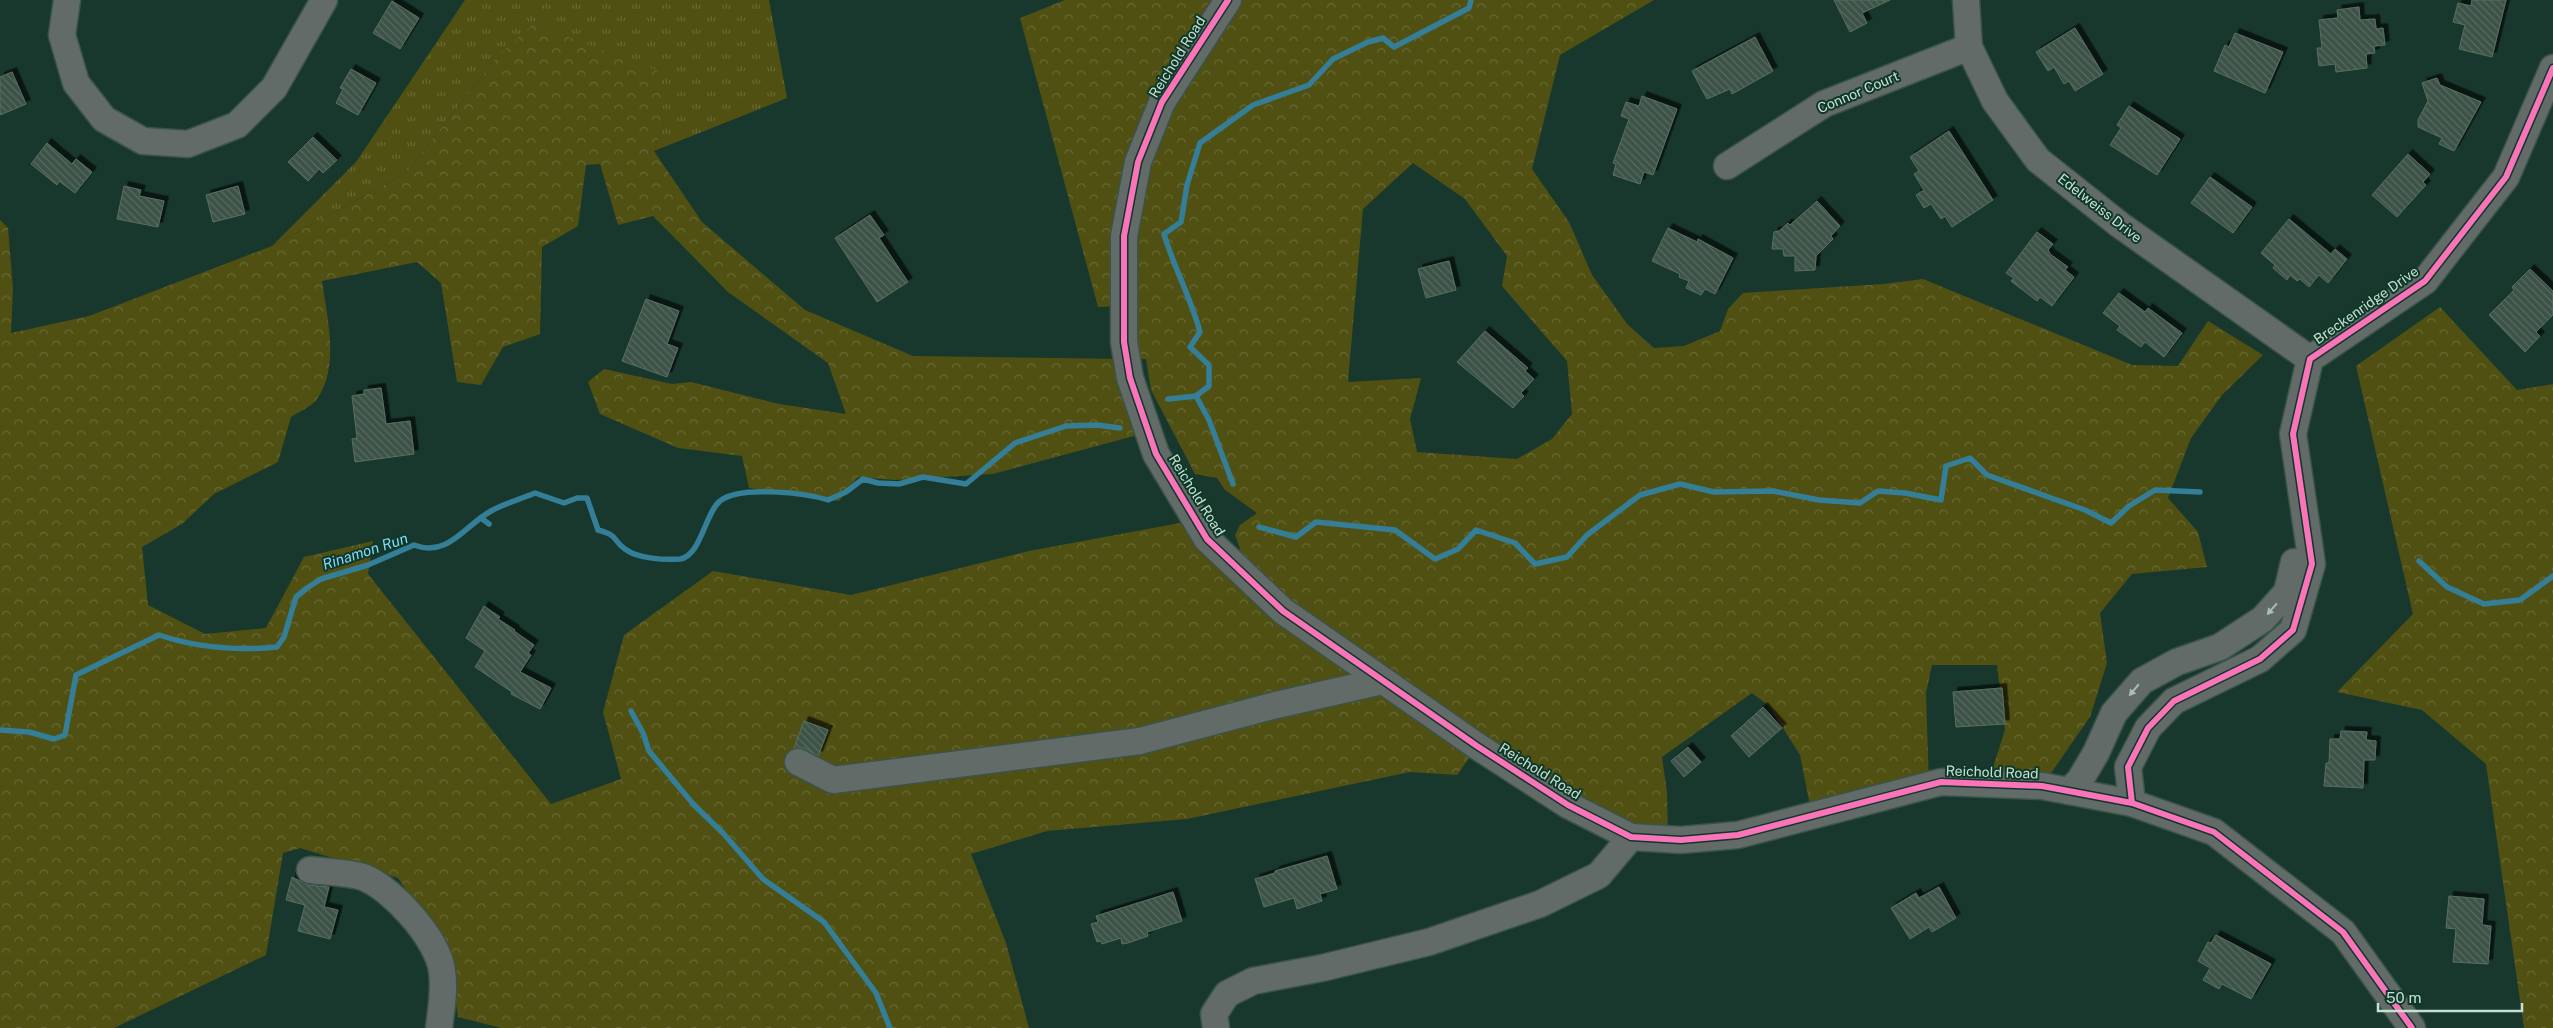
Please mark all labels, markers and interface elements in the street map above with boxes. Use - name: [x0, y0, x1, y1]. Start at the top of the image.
- street label: Reichold Road: [1146, 13, 1208, 101]
- street label: Connor Court: [1815, 68, 1901, 116]
- street label: Edelweiss Drive: [2055, 170, 2145, 246]
- street label: Breckenridge Drive: [2311, 263, 2422, 347]
- street label: Reichold Road: [1166, 451, 1228, 539]
- water label: Rinamon Run: [320, 529, 410, 573]
- one-way arrow: [2266, 602, 2278, 614]
- one-way arrow: [2129, 683, 2140, 696]
- street label: Reichold Road: [1496, 740, 1584, 802]
- street label: Reichold Road: [1945, 762, 2039, 782]
- scale bar: [2378, 980, 2522, 1012]
- text: 50 m: [2386, 989, 2421, 1006]

